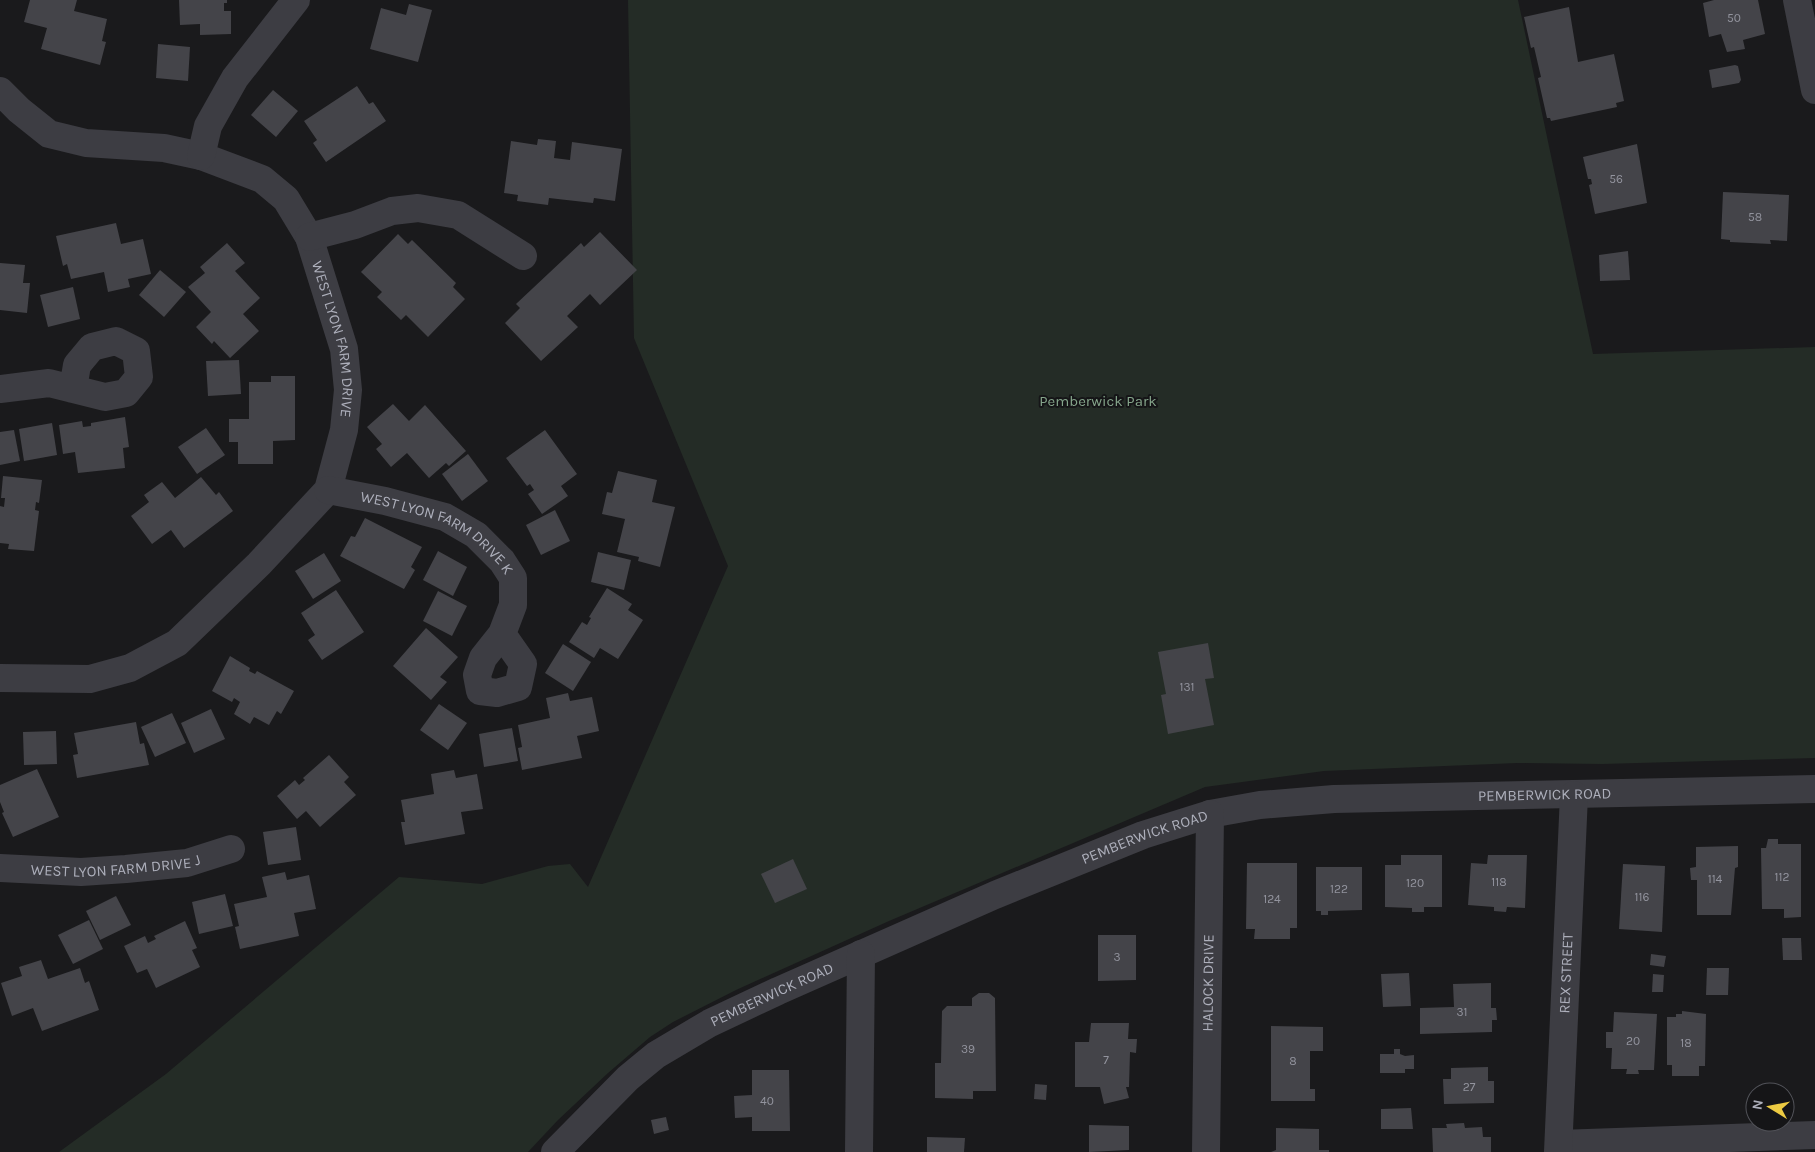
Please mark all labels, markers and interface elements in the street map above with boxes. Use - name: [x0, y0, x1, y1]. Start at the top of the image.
- house number: 50: [1727, 11, 1741, 25]
- house number: 56: [1609, 172, 1623, 186]
- house number: 58: [1748, 210, 1762, 224]
- street label: WEST LYON FARM DRIVE: [308, 259, 357, 418]
- park label: Pemberwick Park: [1039, 392, 1157, 410]
- street label: WEST LYON FARM DRIVE K: [359, 487, 517, 578]
- house number: 131: [1179, 680, 1195, 694]
- street label: PEMBERWICK ROAD: [1478, 784, 1611, 805]
- street label: PEMBERWICK ROAD: [1079, 806, 1210, 868]
- street label: WEST LYON FARM DRIVE J: [30, 850, 203, 881]
- house number: 112: [1775, 870, 1789, 884]
- house number: 114: [1708, 872, 1723, 886]
- house number: 118: [1491, 875, 1507, 889]
- house number: 120: [1406, 876, 1424, 890]
- house number: 122: [1330, 882, 1348, 896]
- house number: 116: [1635, 890, 1650, 904]
- house number: 124: [1263, 892, 1281, 906]
- street label: REX STREET: [1555, 932, 1577, 1014]
- street label: HALOCK DRIVE: [1198, 934, 1218, 1032]
- house number: 3: [1113, 950, 1121, 964]
- street label: PEMBERWICK ROAD: [707, 959, 836, 1031]
- house number: 31: [1456, 1005, 1468, 1019]
- house number: 20: [1626, 1034, 1640, 1048]
- house number: 18: [1680, 1036, 1692, 1050]
- house number: 39: [961, 1042, 975, 1056]
- house number: 7: [1103, 1053, 1109, 1067]
- house number: 8: [1289, 1054, 1297, 1068]
- house number: 27: [1463, 1080, 1476, 1094]
- north arrow: [1745, 1082, 1795, 1132]
- house number: 40: [760, 1094, 774, 1108]
- text: N: [1748, 1098, 1767, 1111]

